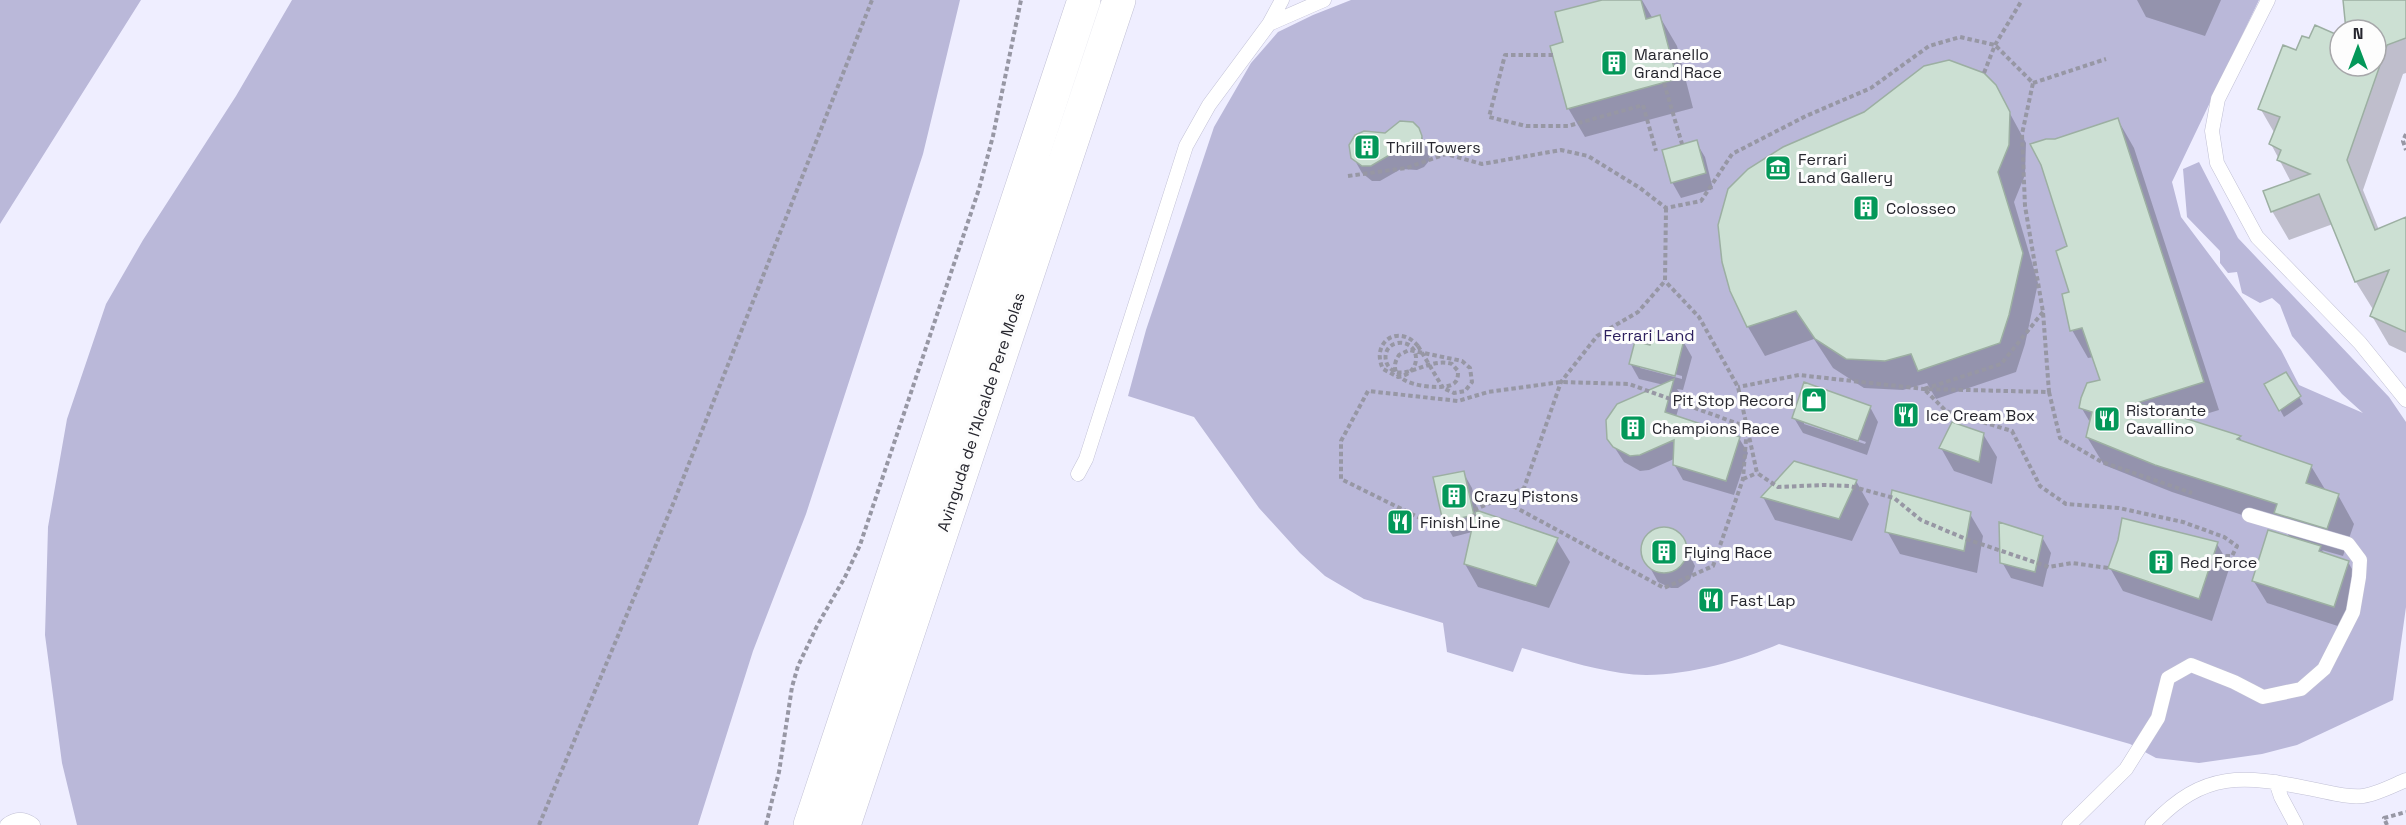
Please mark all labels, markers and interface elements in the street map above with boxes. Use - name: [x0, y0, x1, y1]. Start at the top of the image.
- north arrow: [2328, 18, 2388, 78]
- text: N: [2353, 23, 2363, 44]
- place label: Maranello Grand Race: [1634, 44, 1722, 83]
- building icon: Maranello Grand Race: [1599, 48, 1629, 78]
- building icon: Thrill Towers: [1352, 132, 1382, 162]
- place label: Thrill Towers: [1386, 137, 1481, 158]
- place label: Ferrari Land Gallery: [1798, 149, 1893, 188]
- museum icon: Ferrari Land Gallery: [1763, 153, 1793, 183]
- building icon: Colosseo: [1851, 193, 1881, 223]
- place label: Colosseo: [1886, 198, 1956, 219]
- street label: Avinguda de l'Alcalde Pere Molas: [932, 290, 1030, 534]
- park label: Ferrari Land: [1603, 325, 1695, 346]
- shop icon: Pit Stop Record: [1799, 385, 1829, 415]
- place label: Pit Stop Record: [1673, 390, 1794, 411]
- restaurant icon: Ice Cream Box: [1891, 400, 1921, 430]
- place label: Ristorante Cavallino: [2126, 400, 2206, 439]
- restaurant icon: Ristorante Cavallino: [2092, 404, 2122, 434]
- place label: Ice Cream Box: [1926, 405, 2035, 426]
- building icon: Champions Race: [1618, 413, 1648, 443]
- place label: Champions Race: [1652, 418, 1780, 439]
- building icon: Crazy Pistons: [1439, 481, 1469, 511]
- place label: Crazy Pistons: [1474, 486, 1578, 507]
- restaurant icon: Finish Line: [1385, 507, 1415, 537]
- place label: Finish Line: [1420, 512, 1501, 533]
- building icon: Flying Race: [1649, 537, 1679, 567]
- place label: Flying Race: [1684, 542, 1773, 563]
- building icon: Red Force: [2146, 547, 2176, 577]
- place label: Red Force: [2180, 552, 2257, 573]
- restaurant icon: Fast Lap: [1696, 585, 1726, 615]
- place label: Fast Lap: [1730, 590, 1796, 611]

